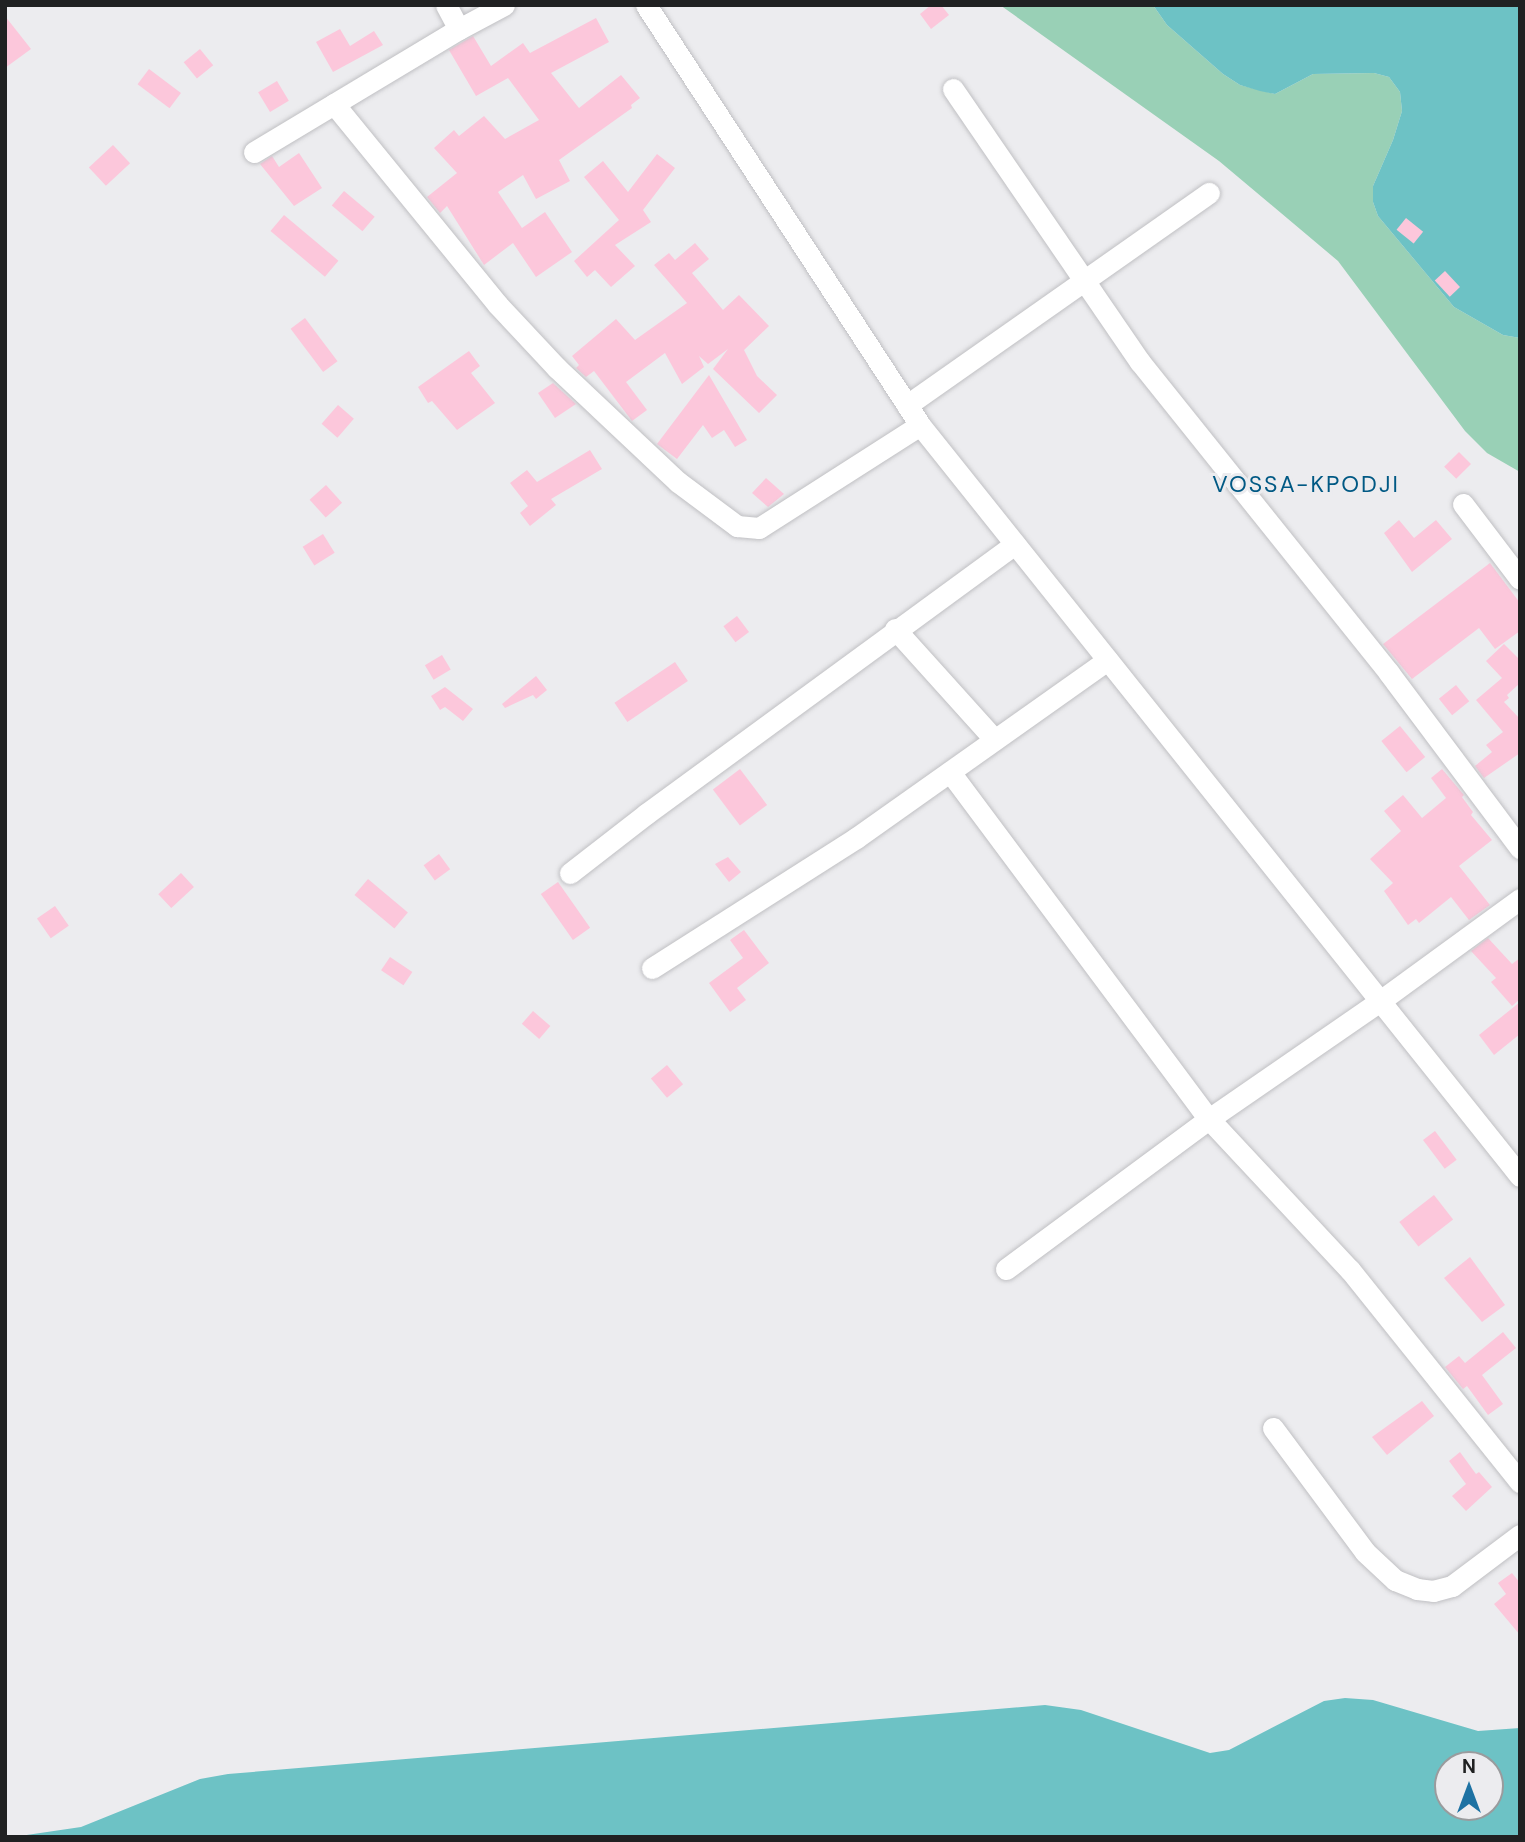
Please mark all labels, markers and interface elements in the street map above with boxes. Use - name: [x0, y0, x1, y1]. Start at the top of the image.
- district label: VOSSA-KPODJI: [1214, 470, 1398, 498]
- north arrow: [1434, 1751, 1504, 1821]
- text: N: [1462, 1754, 1476, 1779]

